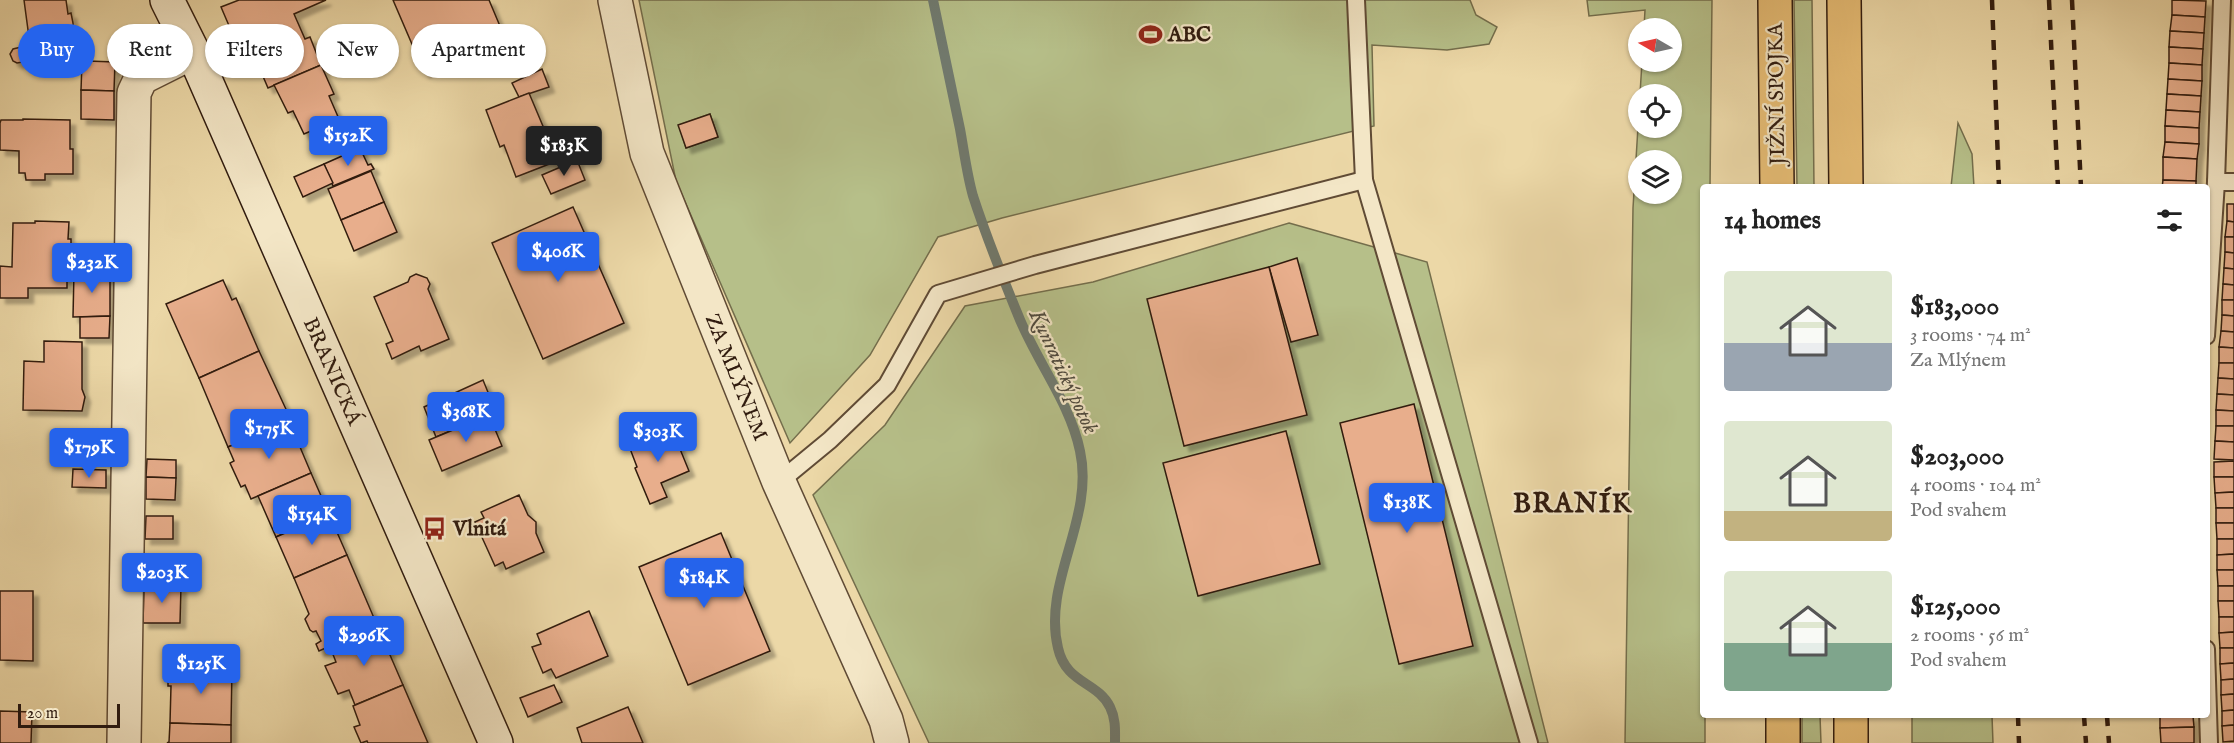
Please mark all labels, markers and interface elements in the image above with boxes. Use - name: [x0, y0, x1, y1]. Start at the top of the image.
- north arrow: [1628, 18, 1682, 72]
- map controls: [1628, 18, 1682, 204]
- sports icon: ABC: [1137, 21, 1163, 47]
- place label: ABC: [1167, 22, 1211, 49]
- street label: JIŽNÍ SPOJKA: [1762, 22, 1792, 167]
- chip: Buy: [18, 24, 95, 78]
- chip: Rent: [107, 24, 193, 78]
- chip: Filters: [205, 24, 304, 78]
- chip: New: [316, 24, 399, 78]
- chip: Apartment: [411, 24, 546, 78]
- button: locate: [1628, 84, 1682, 138]
- pin: $152K: [306, 116, 390, 167]
- text: $152K: [323, 123, 373, 148]
- pin: $183K: [522, 126, 606, 177]
- text: $183K: [540, 133, 588, 158]
- button: layers: [1628, 150, 1682, 204]
- text: 14 homes: [1724, 204, 1821, 237]
- icon: filters: [2153, 204, 2186, 237]
- pin: $406K: [516, 232, 600, 283]
- text: $406K: [531, 239, 585, 264]
- pin: $232K: [50, 243, 134, 294]
- text: $232K: [66, 250, 118, 275]
- text: $183,000: [1910, 290, 1999, 323]
- icon: home: [1772, 295, 1844, 367]
- water label: Kunratický potok: [1022, 304, 1104, 439]
- street label: ZA MLÝNEM: [698, 310, 774, 445]
- street label: BRANICKÁ: [296, 313, 369, 430]
- text: 3 rooms · 74 m²: [1910, 323, 2031, 348]
- text: Za Mlýnem: [1910, 348, 2006, 373]
- pin: $368K: [424, 392, 508, 443]
- text: $368K: [441, 399, 491, 424]
- pin: $175K: [227, 409, 311, 460]
- pin: $303K: [616, 412, 700, 463]
- text: $175K: [244, 416, 294, 441]
- text: $303K: [633, 419, 683, 444]
- pin: $179K: [47, 428, 131, 479]
- text: $179K: [63, 435, 115, 460]
- text: $203,000: [1910, 440, 2004, 473]
- icon: home: [1772, 445, 1844, 517]
- text: 4 rooms · 104 m²: [1910, 473, 2041, 498]
- pin: $138K: [1365, 483, 1449, 534]
- district label: BRANÍK: [1513, 486, 1633, 522]
- text: $138K: [1383, 490, 1431, 515]
- pin: $154K: [270, 495, 354, 546]
- text: Pod svahem: [1910, 498, 2007, 523]
- text: $154K: [287, 502, 337, 527]
- bus stop icon: Vlnitá: [422, 515, 448, 541]
- place label: Vlnitá: [452, 516, 507, 543]
- pin: $203K: [120, 553, 204, 604]
- pin: $184K: [662, 558, 746, 609]
- text: $203K: [136, 560, 188, 585]
- text: $184K: [679, 565, 729, 590]
- text: $125,000: [1910, 590, 2001, 623]
- icon: home: [1772, 595, 1844, 667]
- pin: $296K: [322, 616, 406, 667]
- text: $296K: [338, 623, 390, 648]
- text: 2 rooms · 56 m²: [1910, 623, 2029, 648]
- pin: $125K: [159, 644, 243, 695]
- text: Pod svahem: [1910, 648, 2007, 673]
- text: $125K: [176, 651, 226, 676]
- scale bar: [18, 701, 120, 728]
- text: 20 m: [27, 704, 58, 724]

